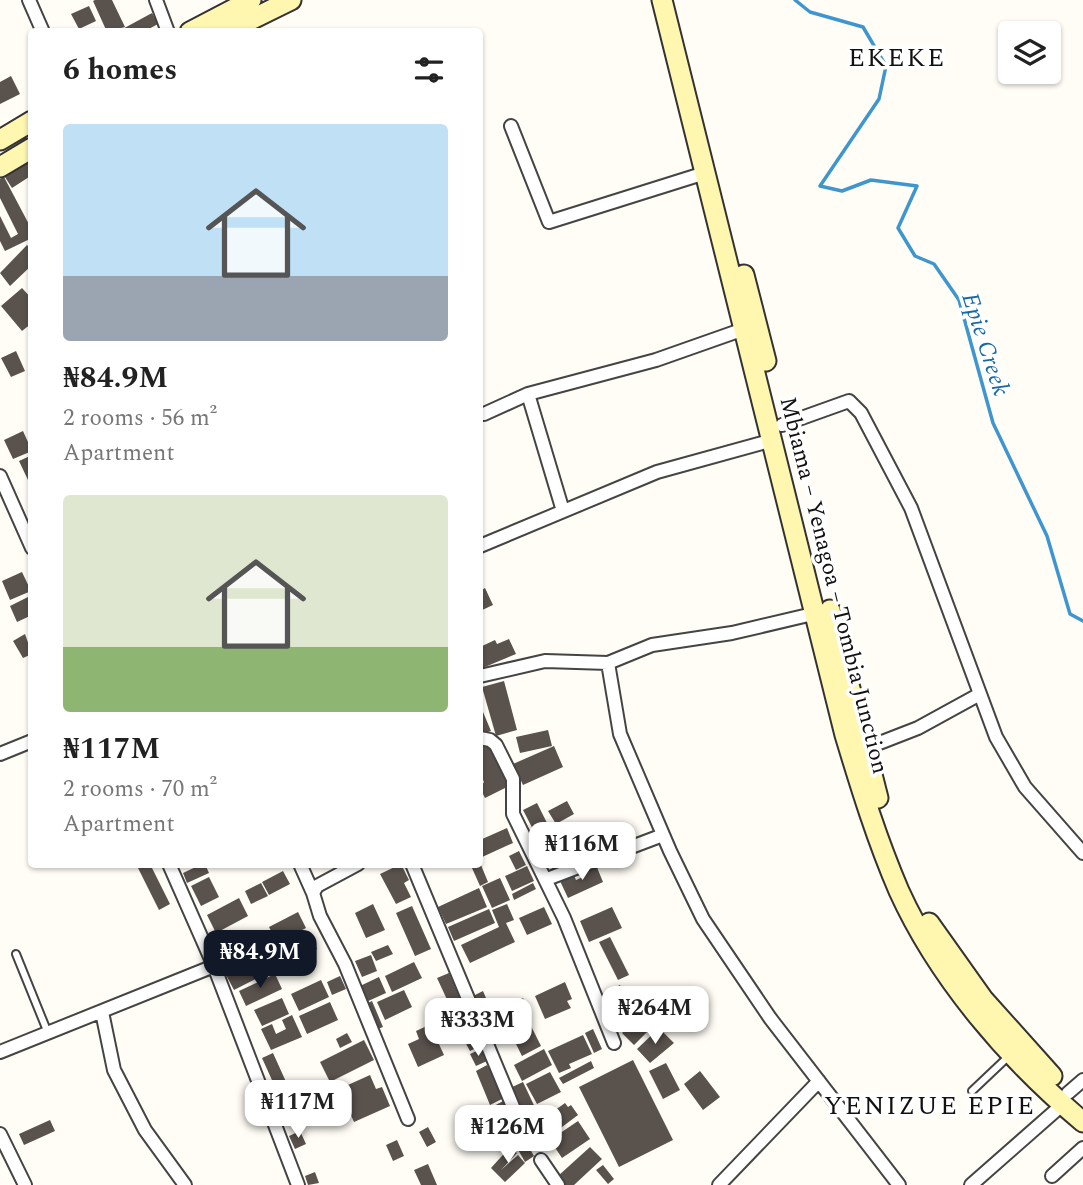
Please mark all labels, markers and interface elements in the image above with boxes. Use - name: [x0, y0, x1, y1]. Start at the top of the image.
- map controls: [998, 21, 1061, 84]
- button: layers: [998, 21, 1061, 84]
- district label: EKEKE: [848, 38, 946, 78]
- text: 6 homes: [63, 47, 177, 93]
- icon: filters: [410, 51, 448, 89]
- icon: home: [193, 170, 319, 296]
- water label: Epie Creek: [951, 288, 1019, 401]
- text: ₦84.9M: [63, 355, 168, 401]
- street label: Mbiama – Yenagoa – Tombia Junction: [770, 393, 897, 778]
- text: 2 rooms · 56 m²: [63, 401, 217, 436]
- text: Apartment: [63, 436, 175, 471]
- icon: home: [193, 541, 319, 667]
- text: ₦117M: [63, 726, 160, 772]
- text: 2 rooms · 70 m²: [63, 772, 217, 807]
- text: Apartment: [63, 807, 175, 842]
- pin: ₦116M: [533, 822, 631, 882]
- text: ₦116M: [545, 827, 619, 862]
- pin: ₦84.9M: [203, 930, 317, 990]
- text: ₦84.9M: [220, 935, 300, 970]
- pin: ₦264M: [606, 986, 704, 1046]
- text: ₦264M: [618, 991, 692, 1026]
- pin: ₦333M: [429, 998, 527, 1058]
- text: ₦333M: [441, 1003, 515, 1038]
- pin: ₦117M: [249, 1080, 347, 1140]
- text: ₦117M: [261, 1085, 335, 1120]
- district label: YENIZUE EPIE: [824, 1086, 1036, 1126]
- pin: ₦126M: [459, 1106, 557, 1165]
- text: ₦126M: [471, 1110, 545, 1145]

